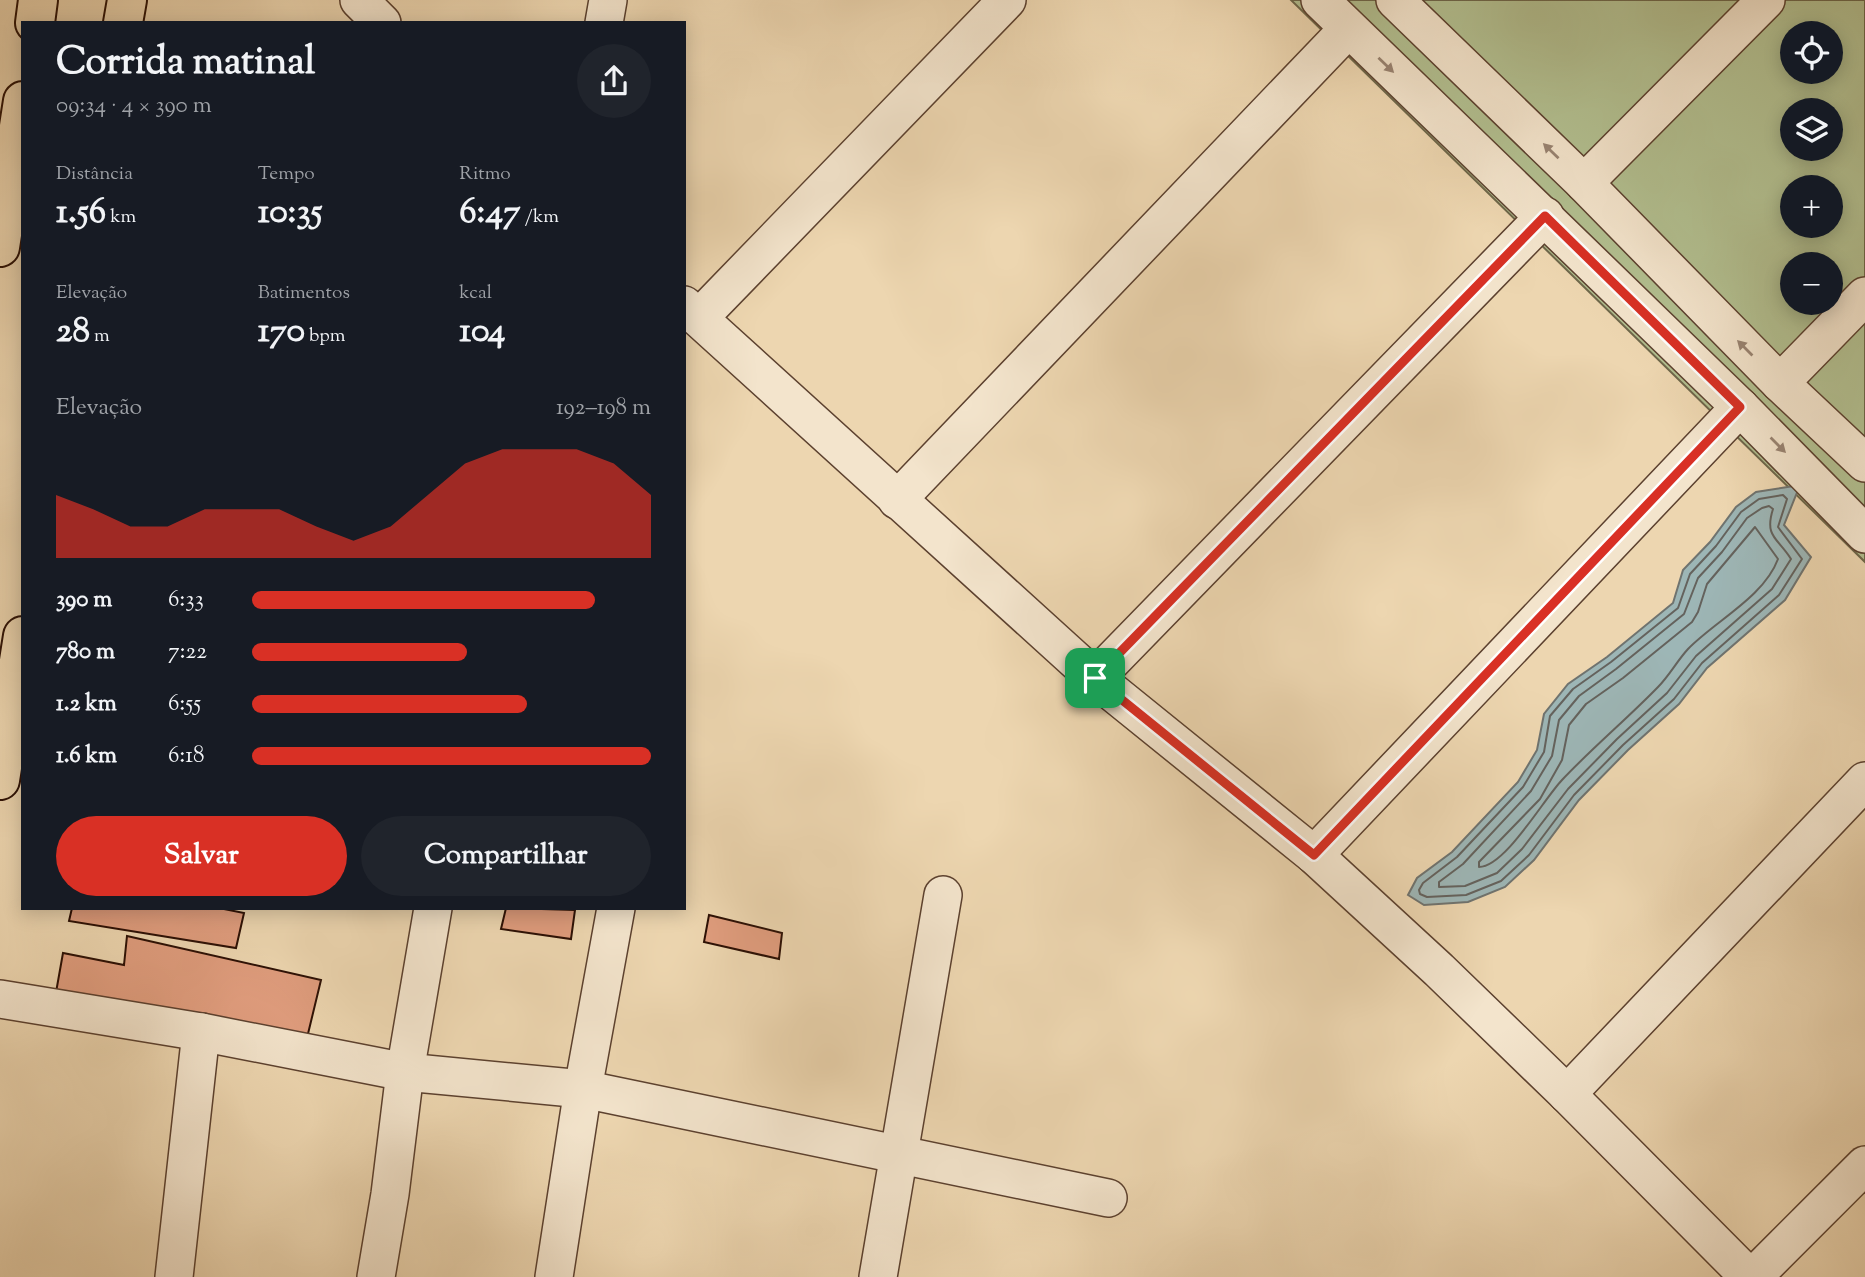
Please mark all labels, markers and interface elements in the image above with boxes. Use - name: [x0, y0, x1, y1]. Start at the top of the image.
- map controls: [1780, 21, 1843, 315]
- button: locate: [1780, 21, 1843, 84]
- text: Corrida matinal: [56, 37, 315, 91]
- button: share: [577, 44, 651, 118]
- one-way arrow: [1377, 56, 1394, 72]
- text: 09:34 · 4 × 390 m: [56, 90, 212, 123]
- button: layers: [1780, 98, 1843, 161]
- one-way arrow: [1543, 144, 1560, 160]
- text: Distância: [56, 161, 133, 188]
- text: Tempo: [258, 161, 315, 188]
- text: Ritmo: [459, 161, 511, 188]
- button: +: [1780, 175, 1843, 238]
- text: 1.56: [56, 188, 106, 239]
- text: 10:35: [258, 188, 323, 239]
- text: 6:47: [459, 188, 521, 239]
- text: km: [106, 204, 136, 231]
- text: /km: [521, 204, 559, 231]
- button: −: [1780, 252, 1843, 315]
- text: Elevação: [56, 280, 127, 307]
- text: Batimentos: [258, 280, 350, 307]
- text: kcal: [459, 280, 492, 307]
- text: 28: [56, 307, 90, 358]
- text: 170: [258, 307, 305, 358]
- text: 104: [459, 307, 505, 358]
- text: m: [90, 323, 110, 350]
- text: bpm: [305, 323, 345, 350]
- one-way arrow: [1737, 339, 1754, 356]
- text: Elevação: [56, 392, 142, 425]
- text: 192–198 m: [556, 392, 651, 425]
- one-way arrow: [1769, 437, 1786, 454]
- text: 390 m: [56, 584, 112, 617]
- text: 6:33: [168, 584, 204, 617]
- text: 780 m: [56, 636, 115, 669]
- text: 7:22: [168, 636, 207, 669]
- pin: [1065, 648, 1125, 708]
- icon: arrive: [1076, 659, 1114, 697]
- text: 1.2 km: [56, 688, 117, 721]
- text: 6:55: [168, 688, 201, 721]
- text: 1.6 km: [56, 740, 117, 773]
- text: 6:18: [168, 740, 205, 773]
- button: Salvar: [56, 816, 347, 896]
- button: Compartilhar: [361, 816, 651, 896]

